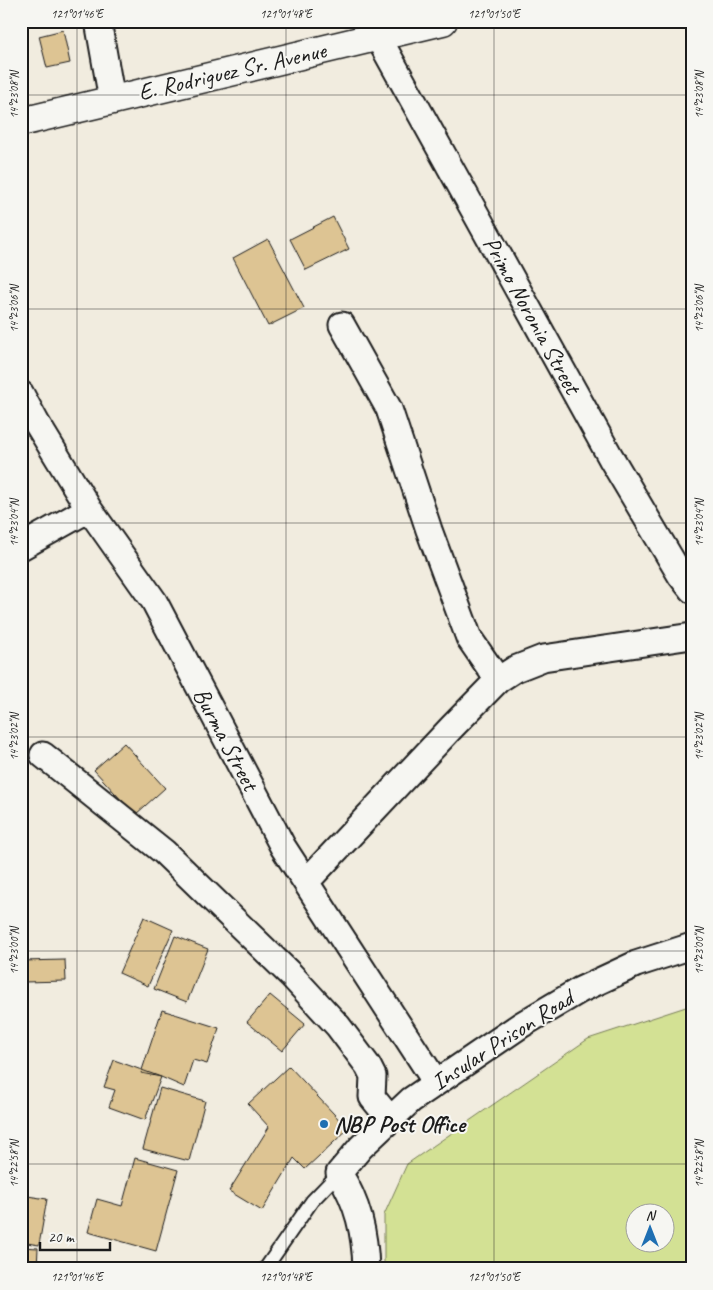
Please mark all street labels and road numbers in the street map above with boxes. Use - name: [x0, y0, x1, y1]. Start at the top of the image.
- street label: E. Rodriguez Sr. Avenue: [135, 34, 331, 107]
- street label: Primo Noronia Street: [476, 231, 589, 401]
- street label: Burma Street: [186, 683, 266, 797]
- street label: Insular Prison Road: [425, 981, 582, 1097]

